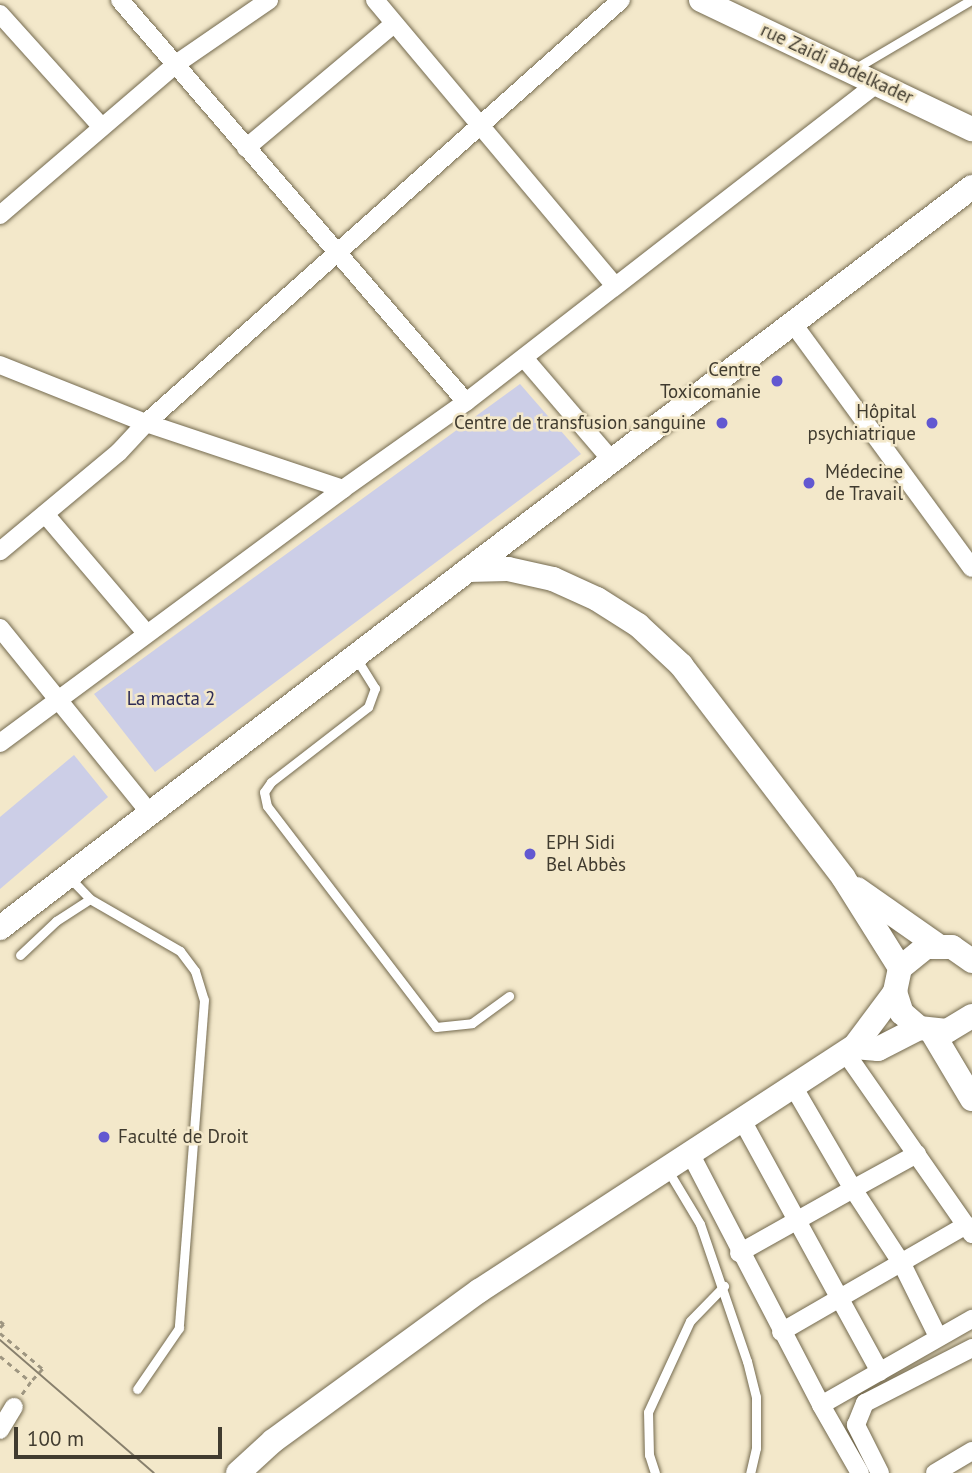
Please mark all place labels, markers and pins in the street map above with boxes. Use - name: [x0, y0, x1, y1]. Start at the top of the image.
- place label: Centre Toxicomanie: [660, 359, 761, 403]
- marker: Centre Toxicomanie: [767, 371, 787, 391]
- place label: Hôpital psychiatrique: [808, 401, 916, 445]
- place label: Centre de transfusion sanguine: [454, 412, 706, 434]
- marker: Centre de transfusion sanguine: [712, 413, 732, 433]
- marker: Hôpital psychiatrique: [922, 413, 942, 433]
- place label: Médecine de Travail: [825, 461, 904, 505]
- marker: Médecine de Travail: [799, 473, 819, 493]
- place label: EPH Sidi Bel Abbès: [546, 832, 627, 876]
- marker: EPH Sidi Bel Abbès: [520, 844, 540, 864]
- place label: Faculté de Droit: [118, 1126, 248, 1148]
- marker: Faculté de Droit: [96, 1129, 112, 1145]

